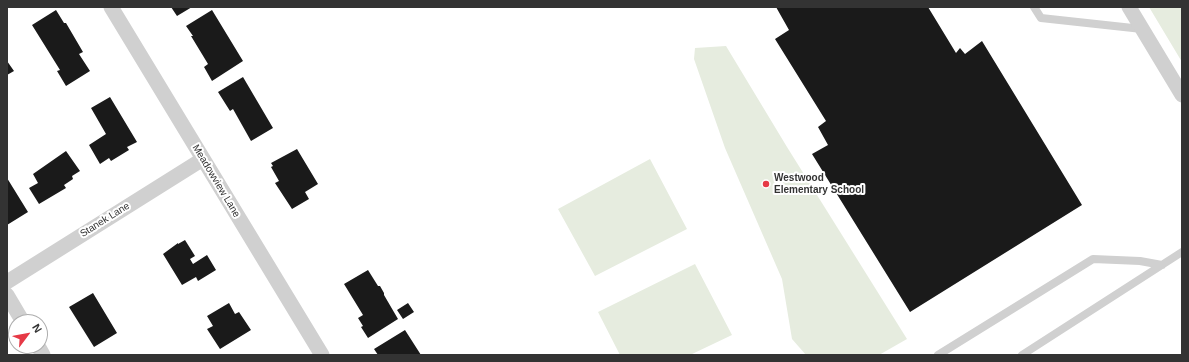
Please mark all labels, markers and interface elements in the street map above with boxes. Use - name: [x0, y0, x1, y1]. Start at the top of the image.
- street label: Meadowview Lane: [190, 142, 242, 220]
- place label: Westwood Elementary School: [774, 172, 864, 196]
- marker: Westwood Elementary School: [761, 179, 771, 189]
- street label: Stanek Lane: [78, 200, 132, 240]
- north arrow: [8, 314, 48, 354]
- text: N: [30, 322, 45, 335]

